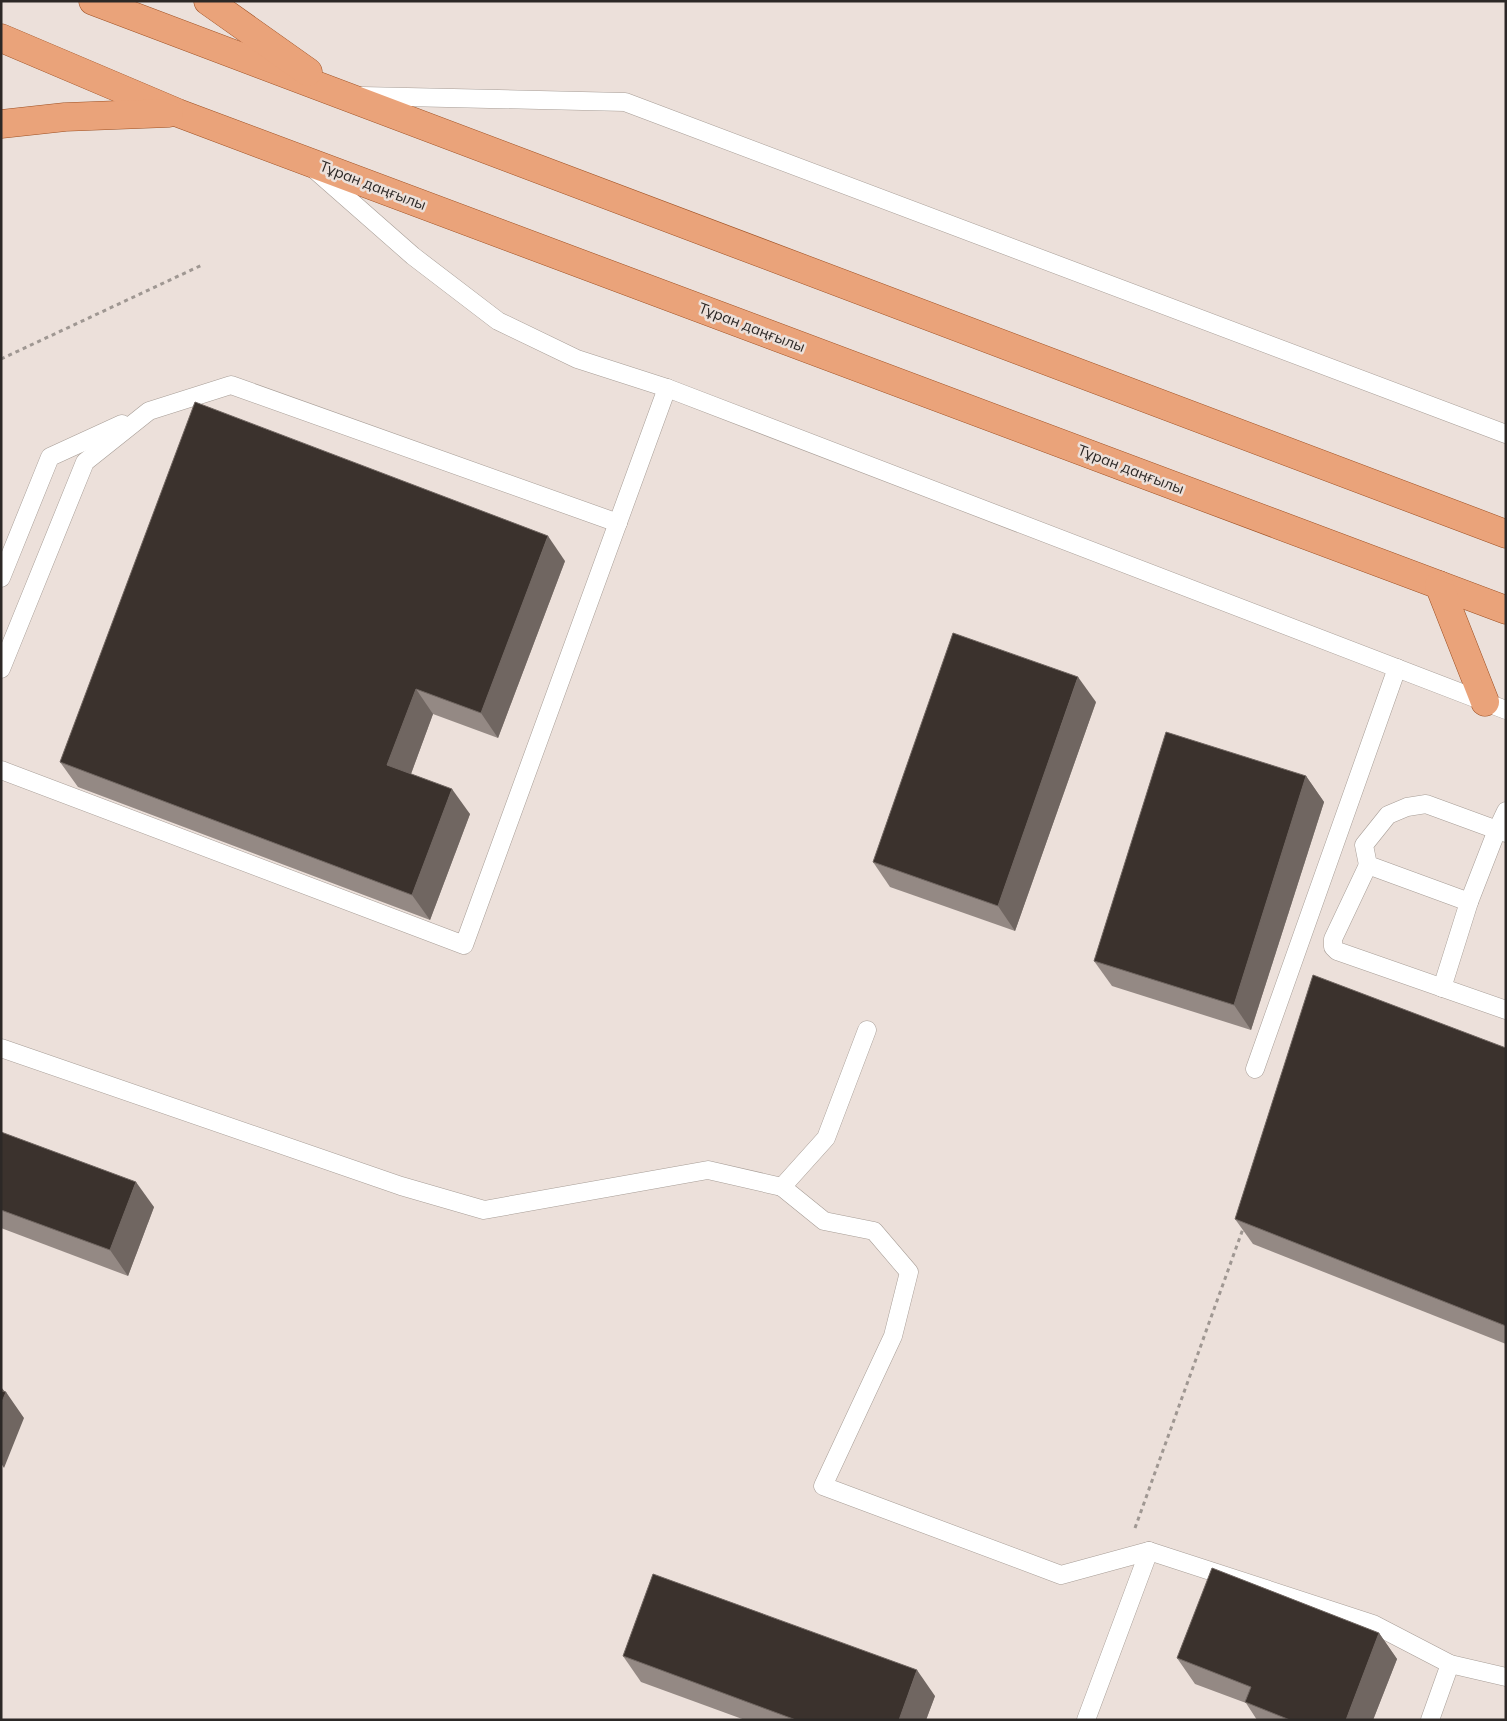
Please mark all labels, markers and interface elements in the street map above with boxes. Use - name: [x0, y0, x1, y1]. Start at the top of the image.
- street label: Тұран даңғылы: [317, 156, 429, 214]
- street label: Тұран даңғылы: [696, 298, 808, 356]
- street label: Тұран даңғылы: [1075, 440, 1187, 498]

